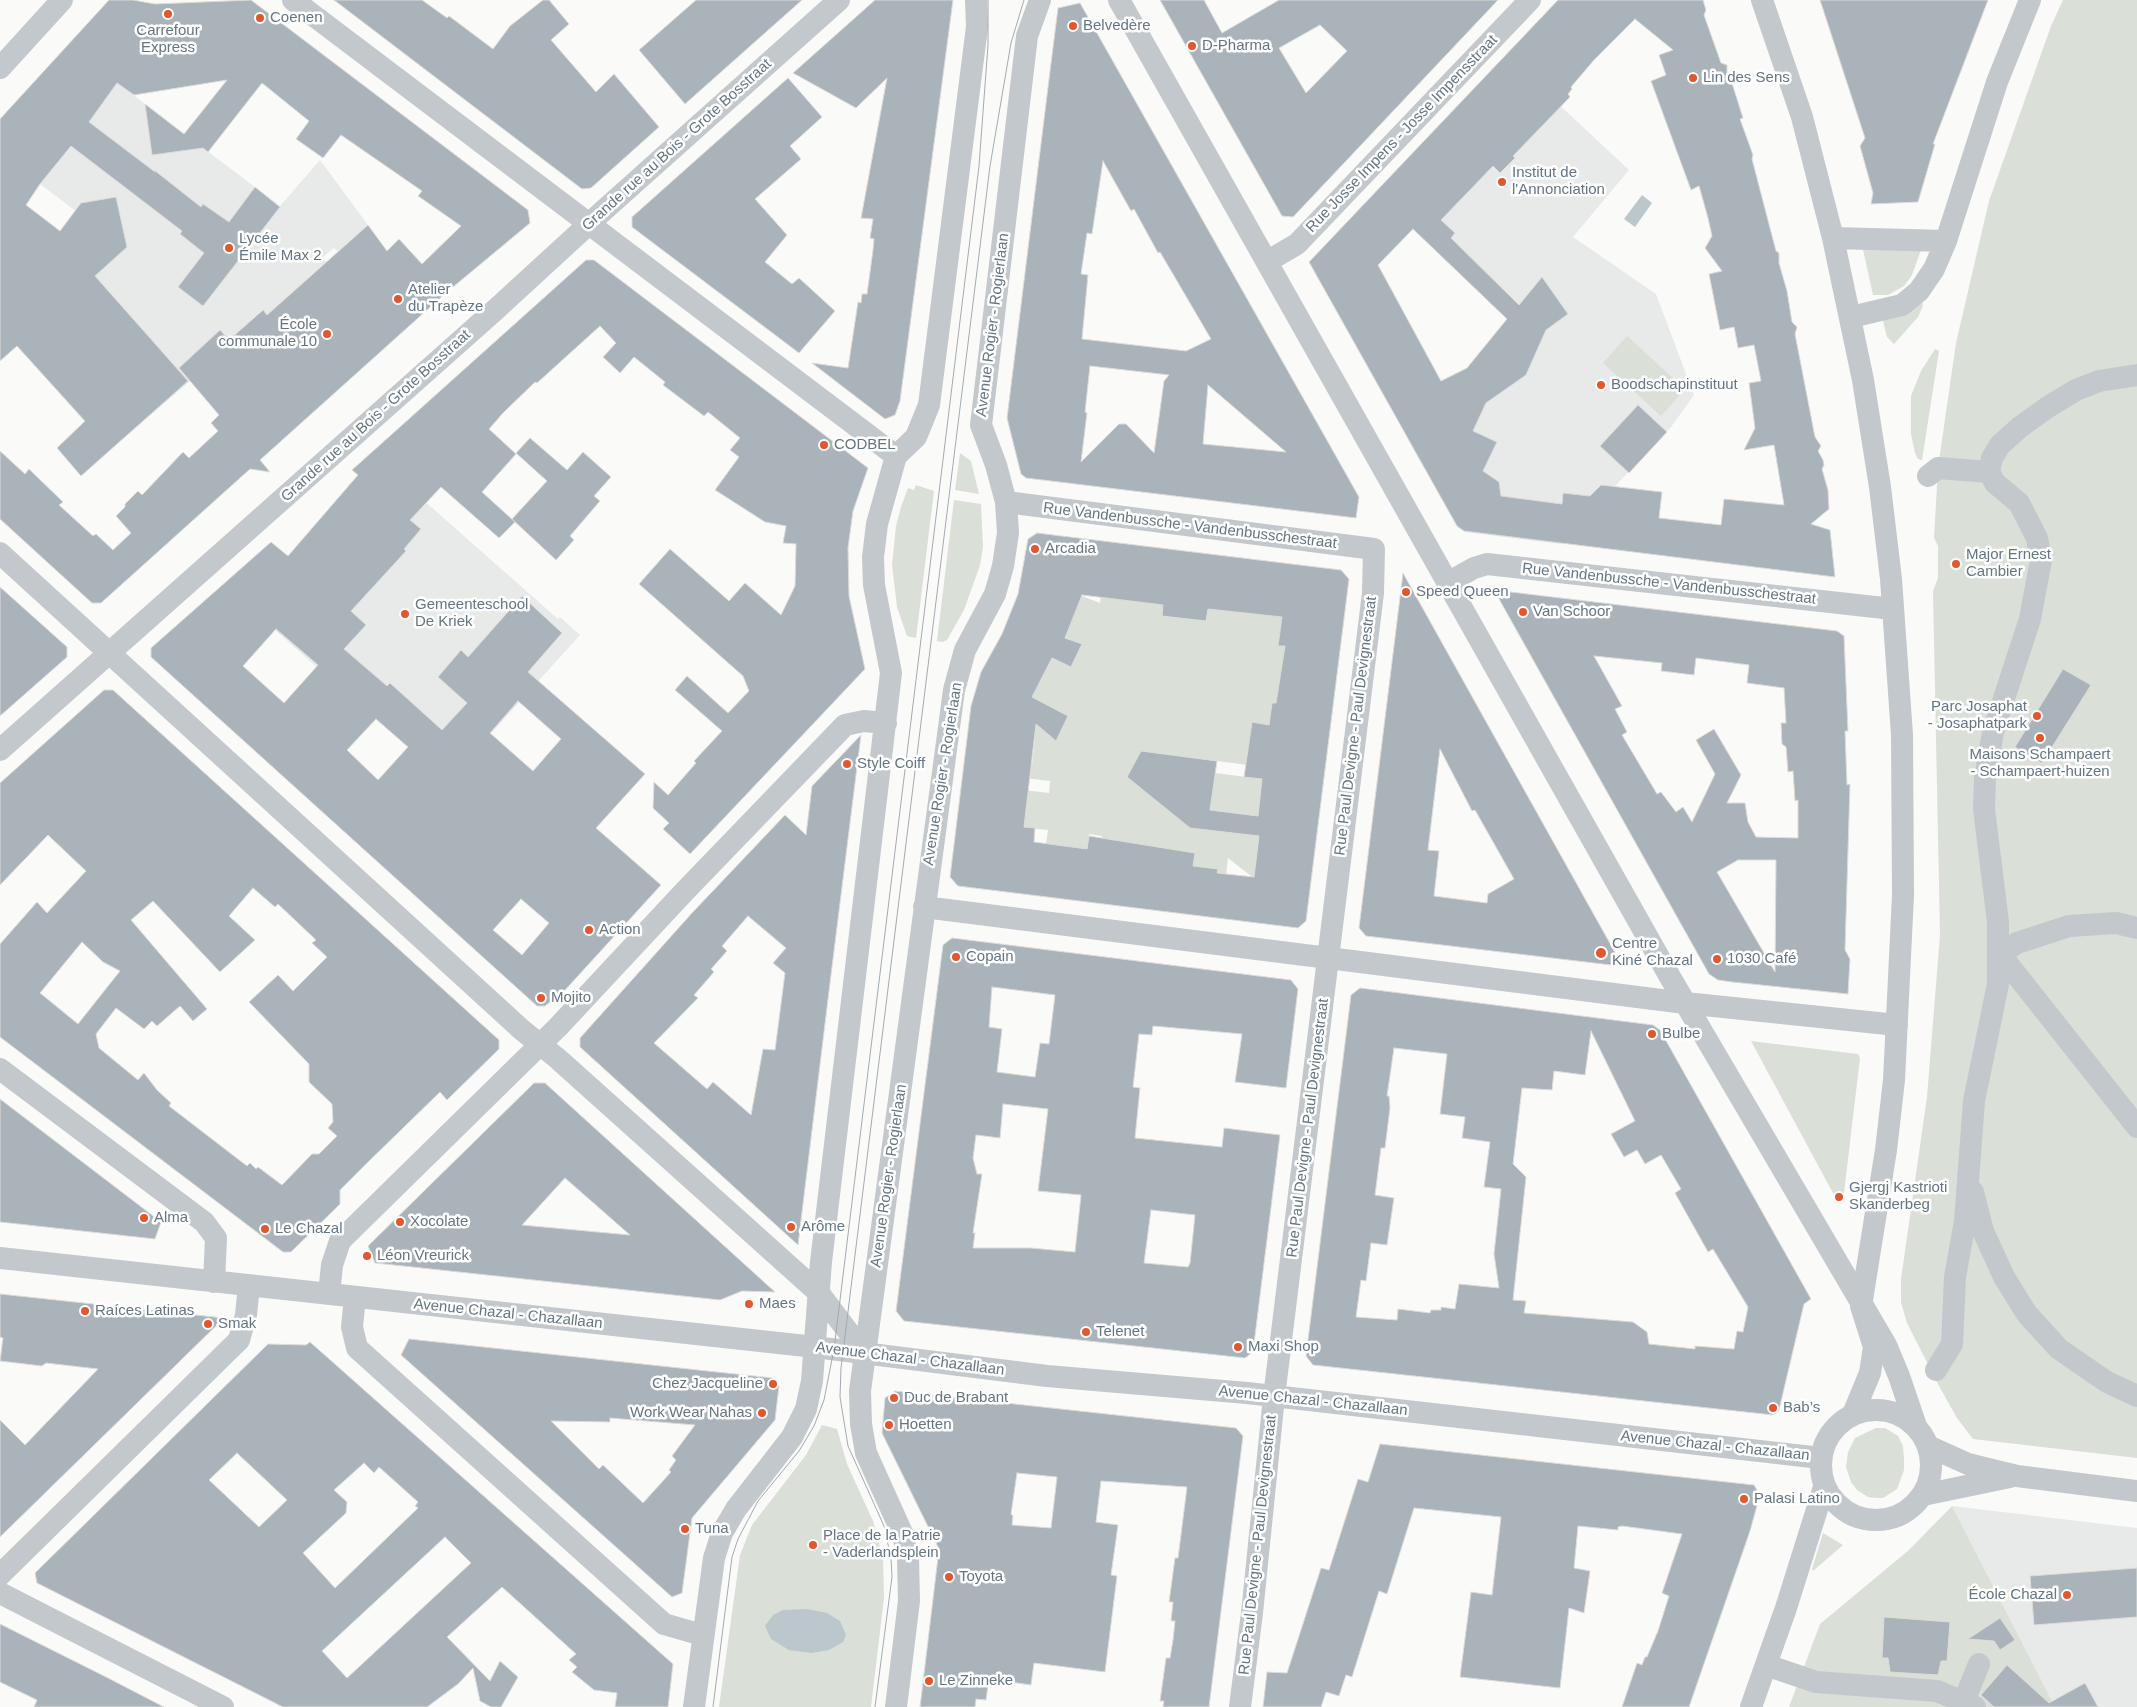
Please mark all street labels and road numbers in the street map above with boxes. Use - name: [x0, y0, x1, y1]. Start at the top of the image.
- street label: Rue Josse Impens - Josse Impensstraat: [1303, 31, 1501, 237]
- street label: Grande rue au Bois - Grote Bosstraat: [579, 55, 775, 235]
- street label: Avenue Rogier - Rogierlaan: [973, 232, 1013, 418]
- street label: Grande rue au Bois - Grote Bosstraat: [278, 326, 474, 506]
- street label: Rue Vandenbussche - Vandenbusschestraat: [1042, 499, 1338, 553]
- street label: Rue Vandenbussche - Vandenbusschestraat: [1521, 560, 1817, 608]
- street label: Rue Paul Devigne - Paul Devignestraat: [1331, 595, 1381, 857]
- street label: Avenue Rogier - Rogierlaan: [920, 681, 966, 867]
- street label: Rue Paul Devigne - Paul Devignestraat: [1283, 997, 1333, 1259]
- street label: Avenue Rogier - Rogierlaan: [867, 1083, 911, 1269]
- street label: Avenue Chazal - Chazallaan: [413, 1295, 603, 1333]
- street label: Avenue Chazal - Chazallaan: [815, 1338, 1005, 1380]
- street label: Avenue Chazal - Chazallaan: [1218, 1382, 1408, 1420]
- street label: Rue Paul Devigne - Paul Devignestraat: [1235, 1414, 1281, 1676]
- street label: Avenue Chazal - Chazallaan: [1620, 1427, 1810, 1465]

